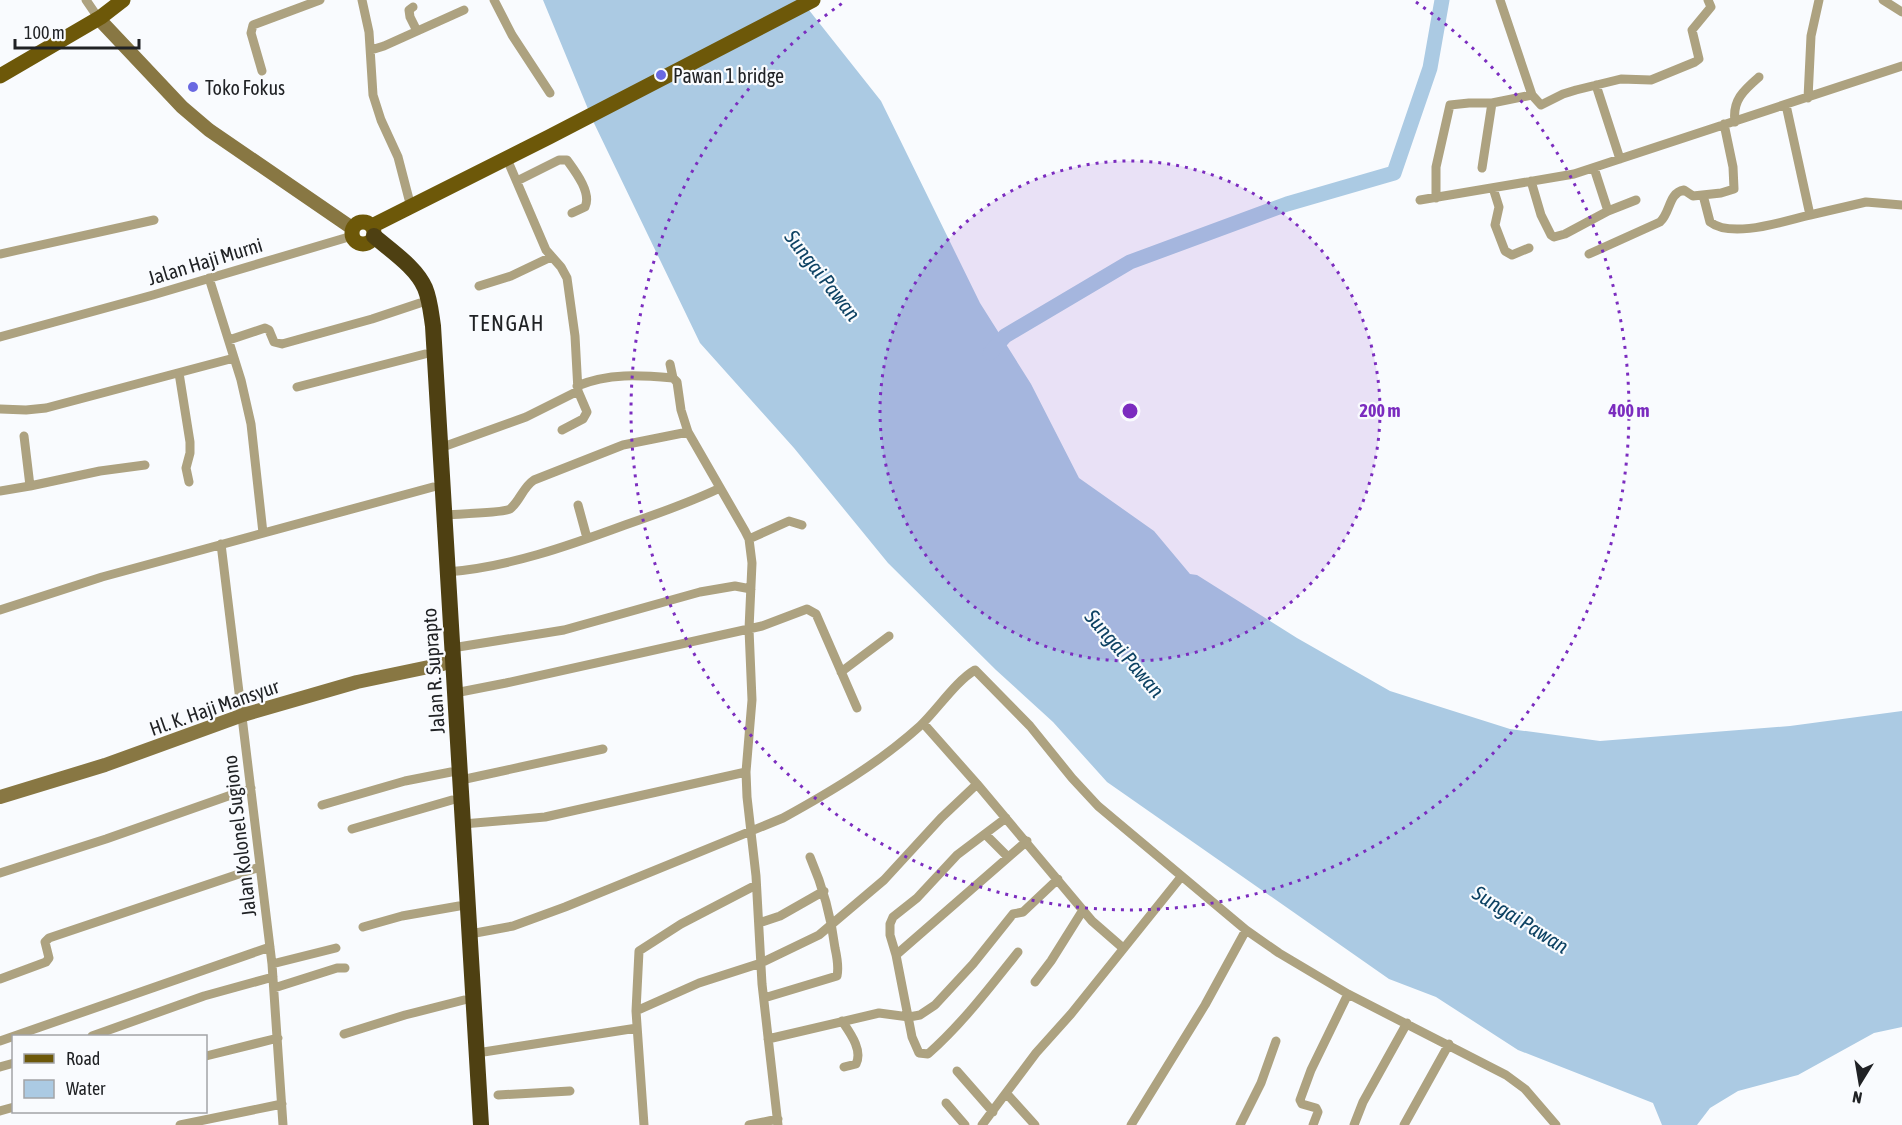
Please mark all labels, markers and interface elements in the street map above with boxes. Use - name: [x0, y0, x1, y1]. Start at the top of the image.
- scale bar: [15, 12, 140, 50]
- text: 100 m: [24, 22, 65, 43]
- place label: Pawan 1 bridge: [673, 64, 784, 87]
- marker: Pawan 1 bridge: [654, 68, 668, 82]
- place label: Toko Fokus: [205, 76, 285, 99]
- marker: Toko Fokus: [186, 80, 200, 94]
- water label: Sungai Pawan: [780, 224, 866, 325]
- street label: Jalan Haji Murni: [145, 233, 265, 289]
- district label: TENGAH: [469, 310, 545, 336]
- text: 200 m: [1360, 400, 1400, 421]
- text: 400 m: [1608, 400, 1649, 421]
- centre of rings: [1120, 401, 1140, 421]
- water label: Sungai Pawan: [1080, 604, 1170, 702]
- street label: Jalan R. Suprapto: [417, 607, 449, 735]
- street label: Hl. K. Haji Mansyur: [146, 674, 283, 740]
- street label: Jalan Kolonel Sugiono: [218, 754, 260, 918]
- water label: Sungai Pawan: [1468, 880, 1573, 958]
- legend: [12, 1035, 207, 1113]
- text: Road: [66, 1048, 100, 1069]
- north arrow: [1830, 1053, 1890, 1113]
- text: Water: [66, 1078, 106, 1099]
- text: N: [1851, 1088, 1863, 1107]

